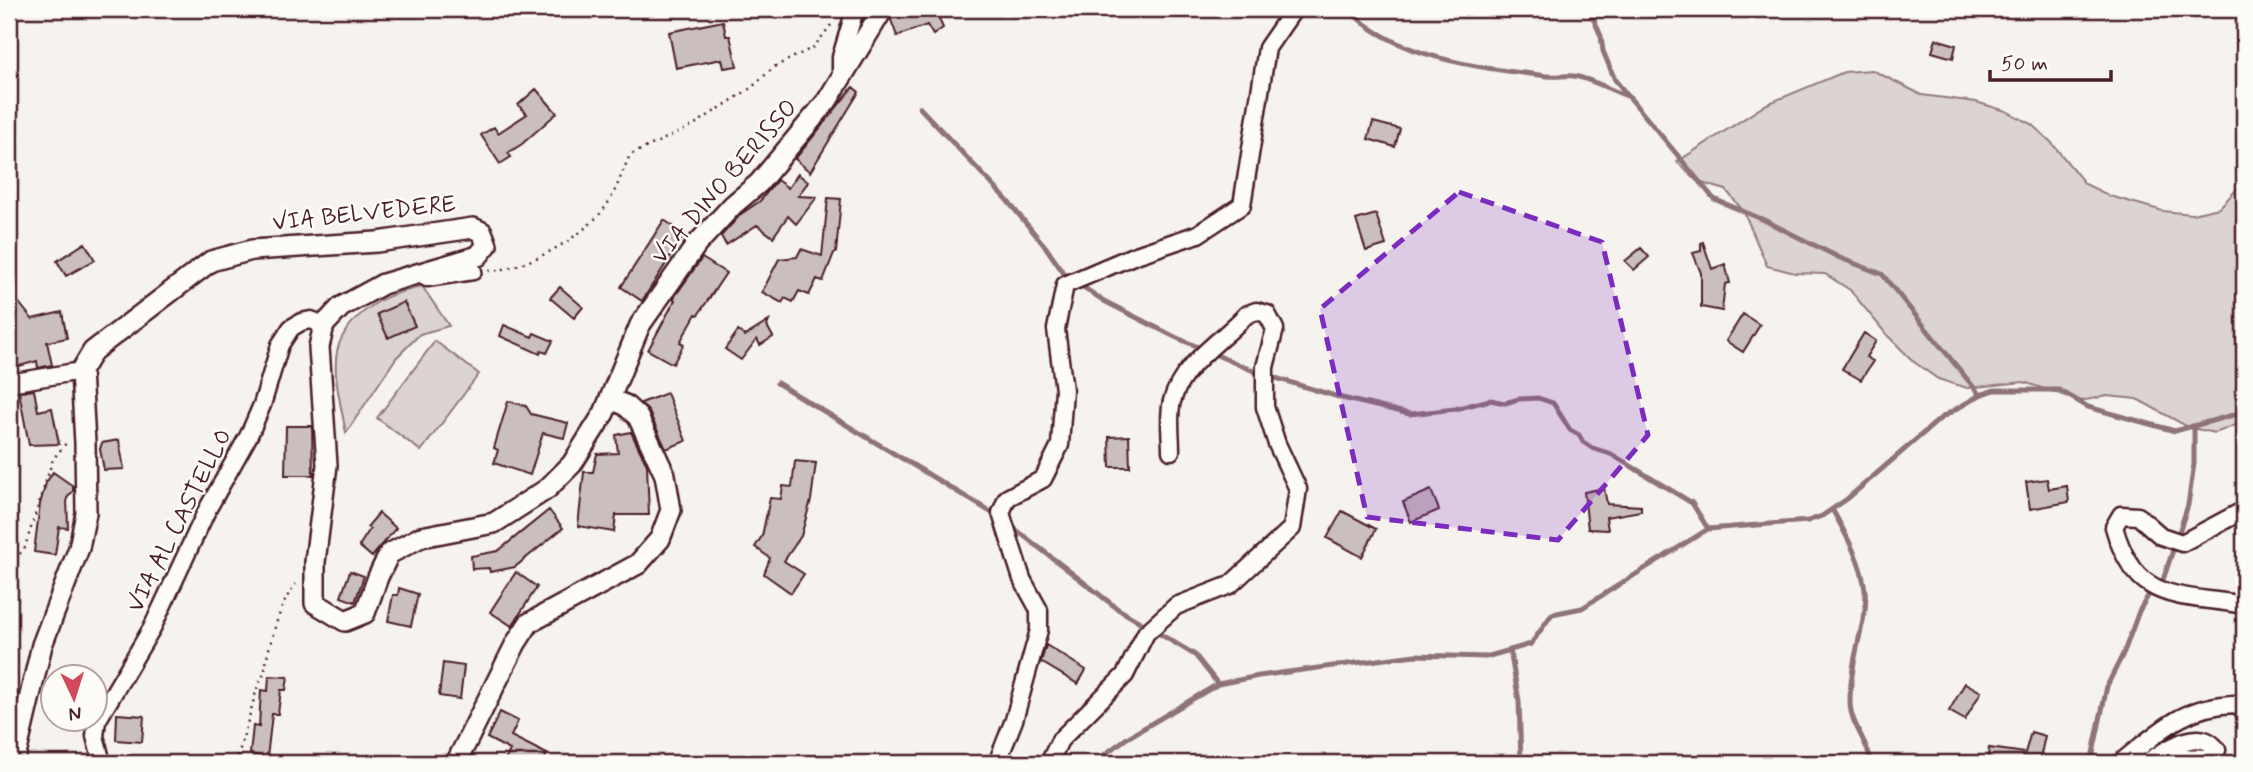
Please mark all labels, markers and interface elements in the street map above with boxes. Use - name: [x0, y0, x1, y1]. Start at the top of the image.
- scale bar: [1990, 38, 2111, 82]
- text: 50 m: [2001, 50, 2048, 78]
- street label: VIA DINO BERISSO: [645, 93, 805, 271]
- street label: VIA BELVEDERE: [271, 189, 457, 239]
- street label: VIA AL CASTELLO: [120, 424, 240, 618]
- north arrow: [38, 664, 108, 734]
- text: N: [68, 701, 82, 726]

